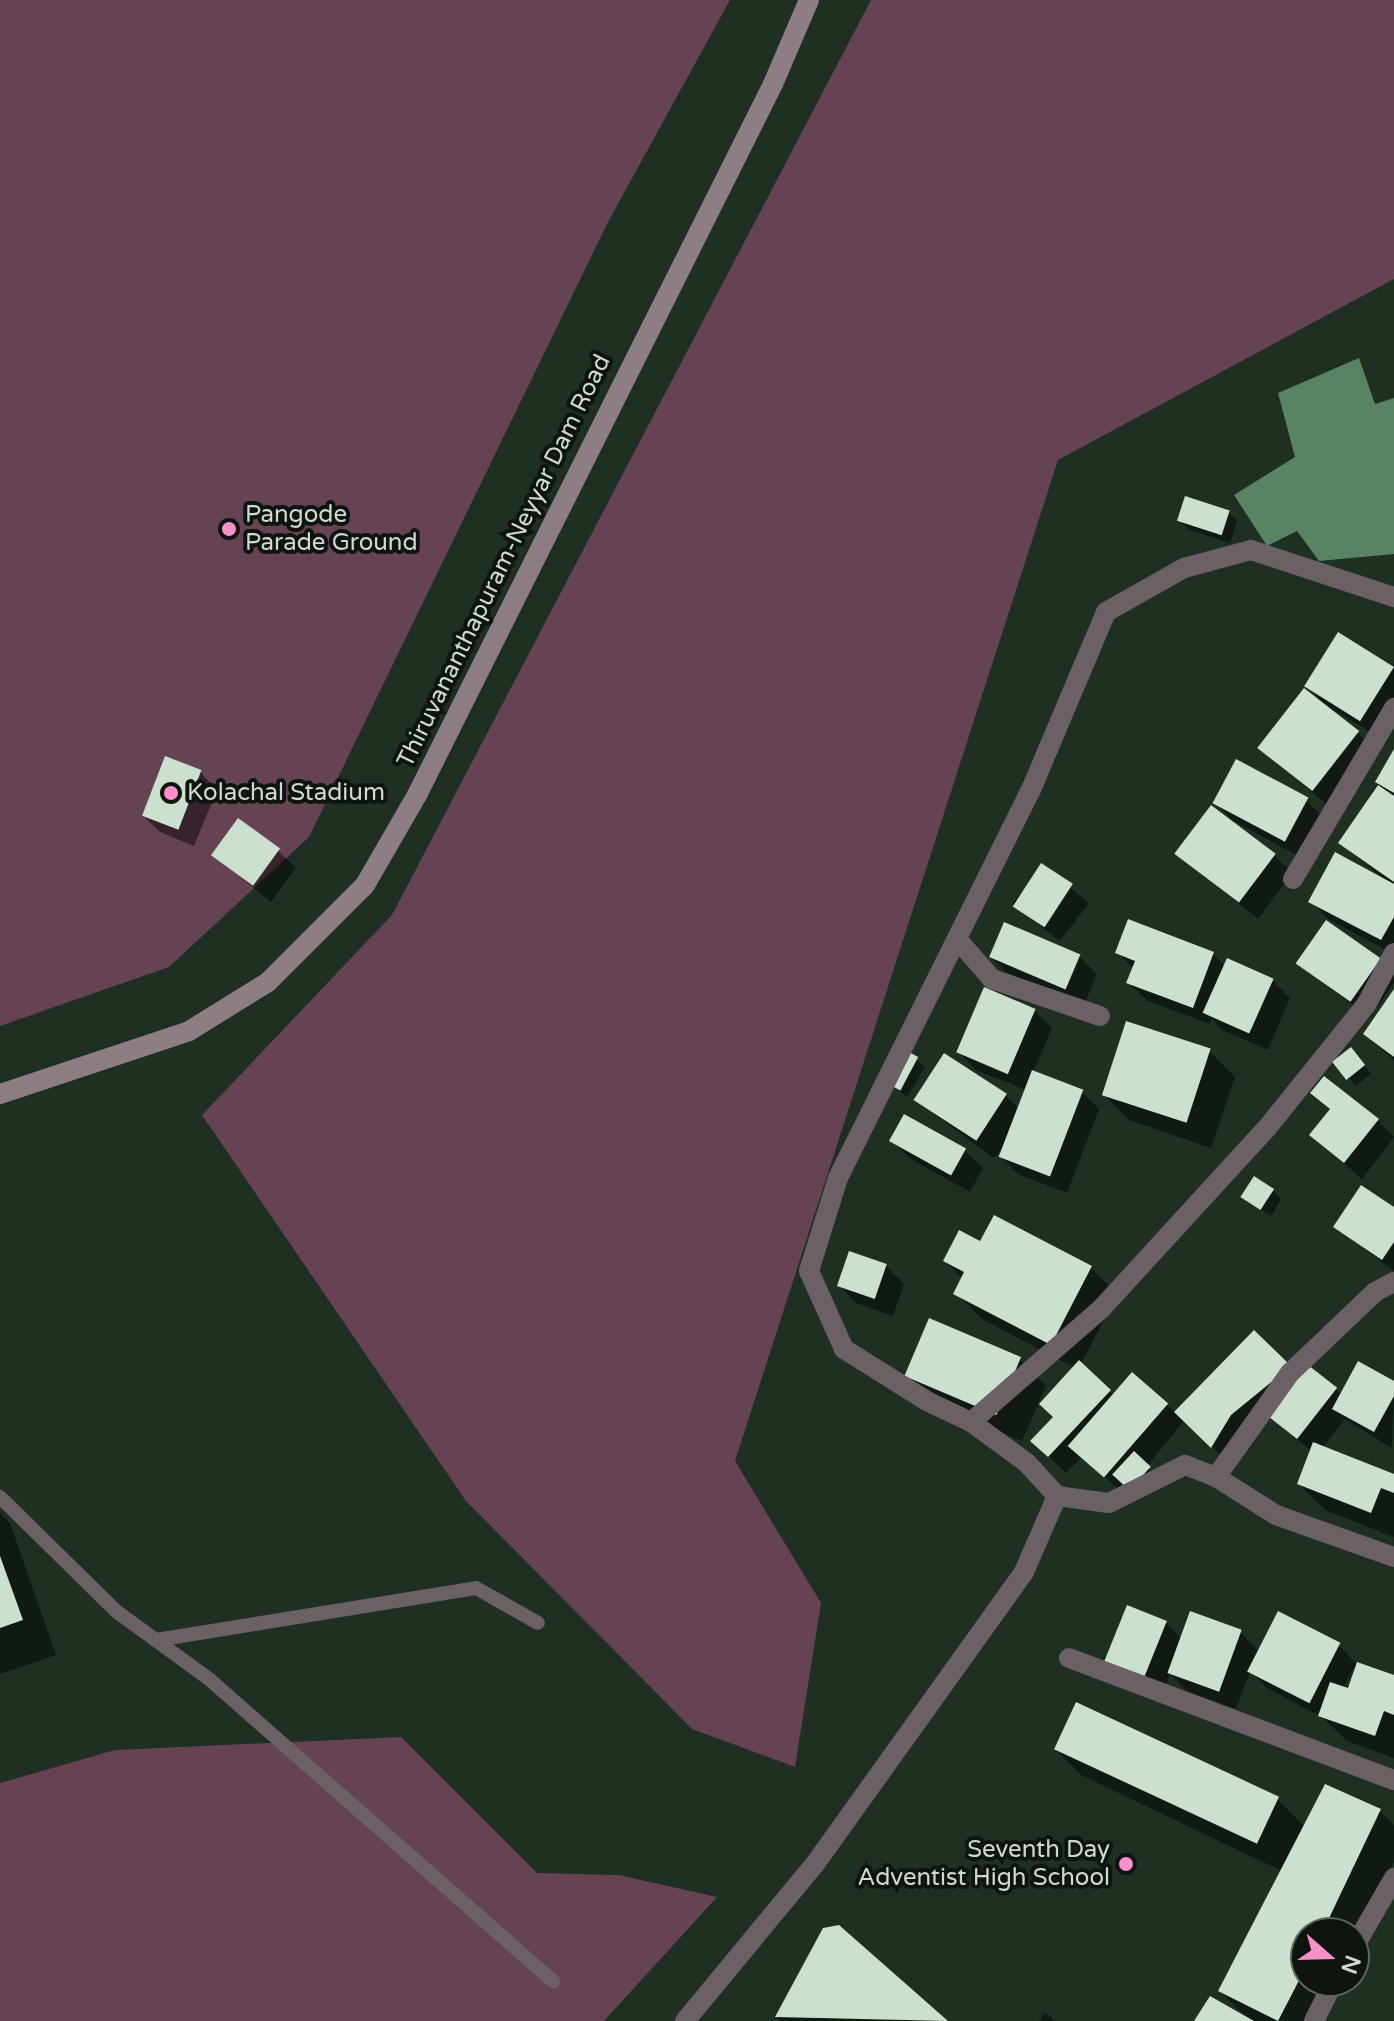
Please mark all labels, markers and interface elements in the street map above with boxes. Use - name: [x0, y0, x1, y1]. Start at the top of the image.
- street label: Thiruvananthapuram-Neyyar Dam Road: [391, 350, 617, 772]
- place label: Pangode Parade Ground: [245, 501, 418, 557]
- marker: Pangode Parade Ground: [220, 520, 238, 538]
- place label: Kolachal Stadium: [187, 779, 385, 807]
- marker: Kolachal Stadium: [162, 784, 180, 802]
- place label: Seventh Day Adventist High School: [858, 1836, 1110, 1892]
- marker: Seventh Day Adventist High School: [1117, 1855, 1135, 1873]
- north arrow: [1290, 1917, 1370, 1997]
- text: N: [1335, 1952, 1366, 1977]

